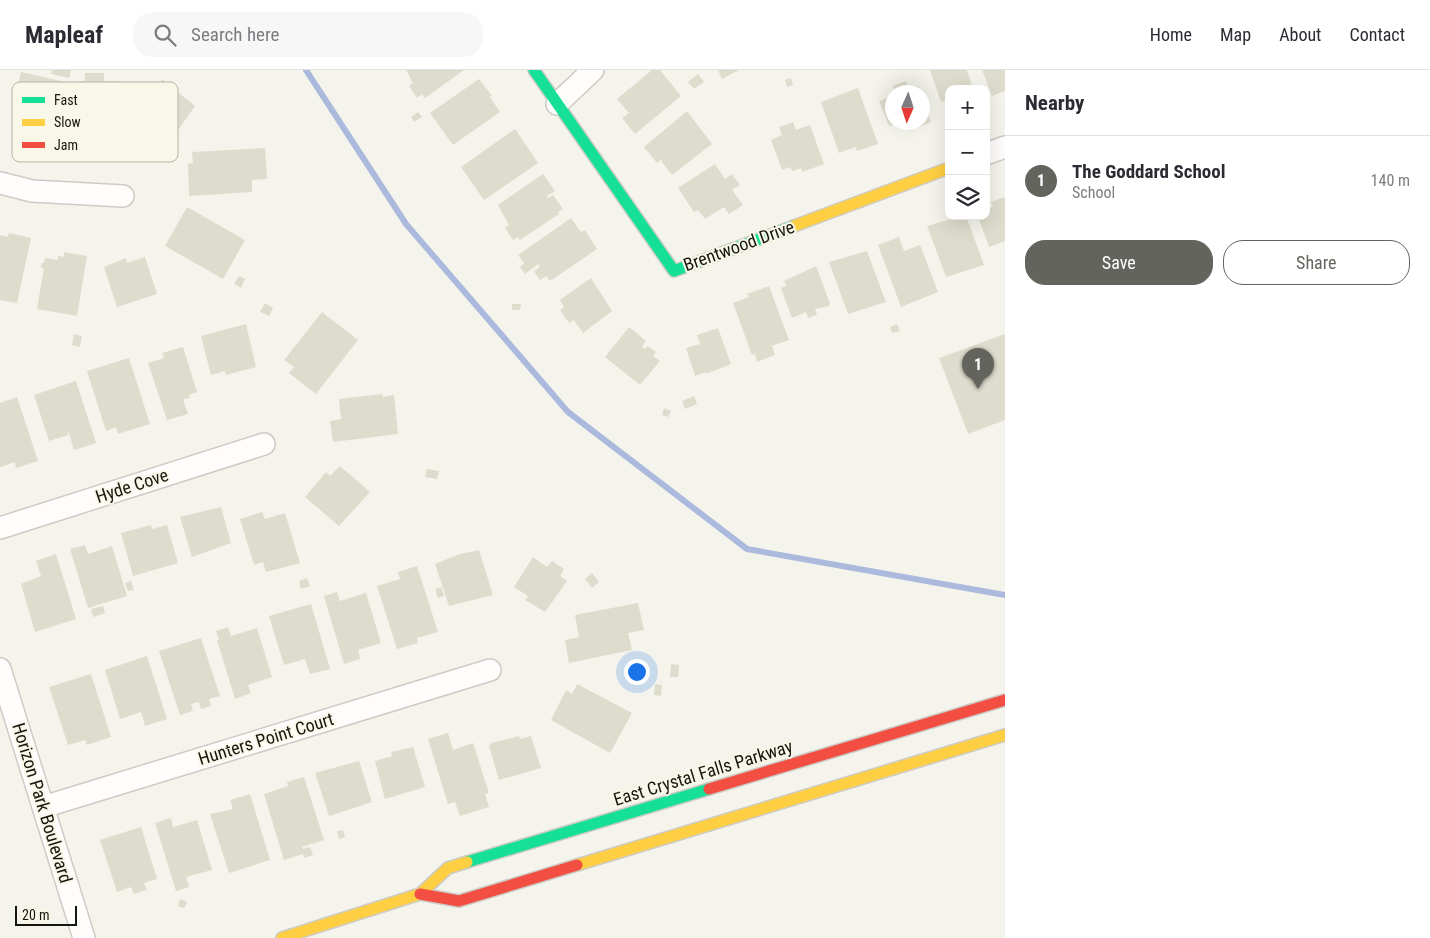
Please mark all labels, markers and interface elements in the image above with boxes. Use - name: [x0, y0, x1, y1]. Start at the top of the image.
- search box: [133, 12, 483, 57]
- text: Mapleaf: [25, 21, 103, 49]
- icon: search: [151, 21, 179, 49]
- text: Search here: [191, 23, 279, 46]
- text: Home: [1150, 24, 1192, 45]
- text: Map: [1220, 24, 1251, 45]
- text: About: [1279, 24, 1321, 45]
- text: Contact: [1349, 24, 1405, 45]
- legend: [12, 82, 178, 162]
- north arrow: [885, 85, 930, 130]
- map controls: [945, 85, 990, 220]
- button: +: [945, 85, 990, 130]
- text: Nearby: [1025, 91, 1084, 115]
- text: Fast: [54, 92, 78, 108]
- text: Slow: [54, 114, 81, 130]
- button: −: [945, 130, 990, 175]
- text: Jam: [54, 137, 78, 153]
- text: The Goddard School: [1072, 160, 1225, 183]
- text: 1: [1037, 171, 1045, 190]
- text: 140 m: [1371, 171, 1410, 190]
- button: layers: [945, 175, 990, 220]
- text: School: [1072, 183, 1115, 202]
- street label: Brentwood Drive: [681, 216, 797, 275]
- button: Save: [1025, 240, 1213, 285]
- button: Share: [1223, 240, 1410, 285]
- pin: 1: [962, 348, 994, 389]
- street label: Hyde Cove: [93, 464, 171, 507]
- your location: [624, 659, 650, 685]
- street label: Hunters Point Court: [196, 708, 336, 769]
- street label: Horizon Park Boulevard: [8, 720, 77, 885]
- street label: East Crystal Falls Parkway: [611, 735, 796, 810]
- scale bar: [15, 903, 78, 926]
- text: 20 m: [22, 907, 50, 923]

